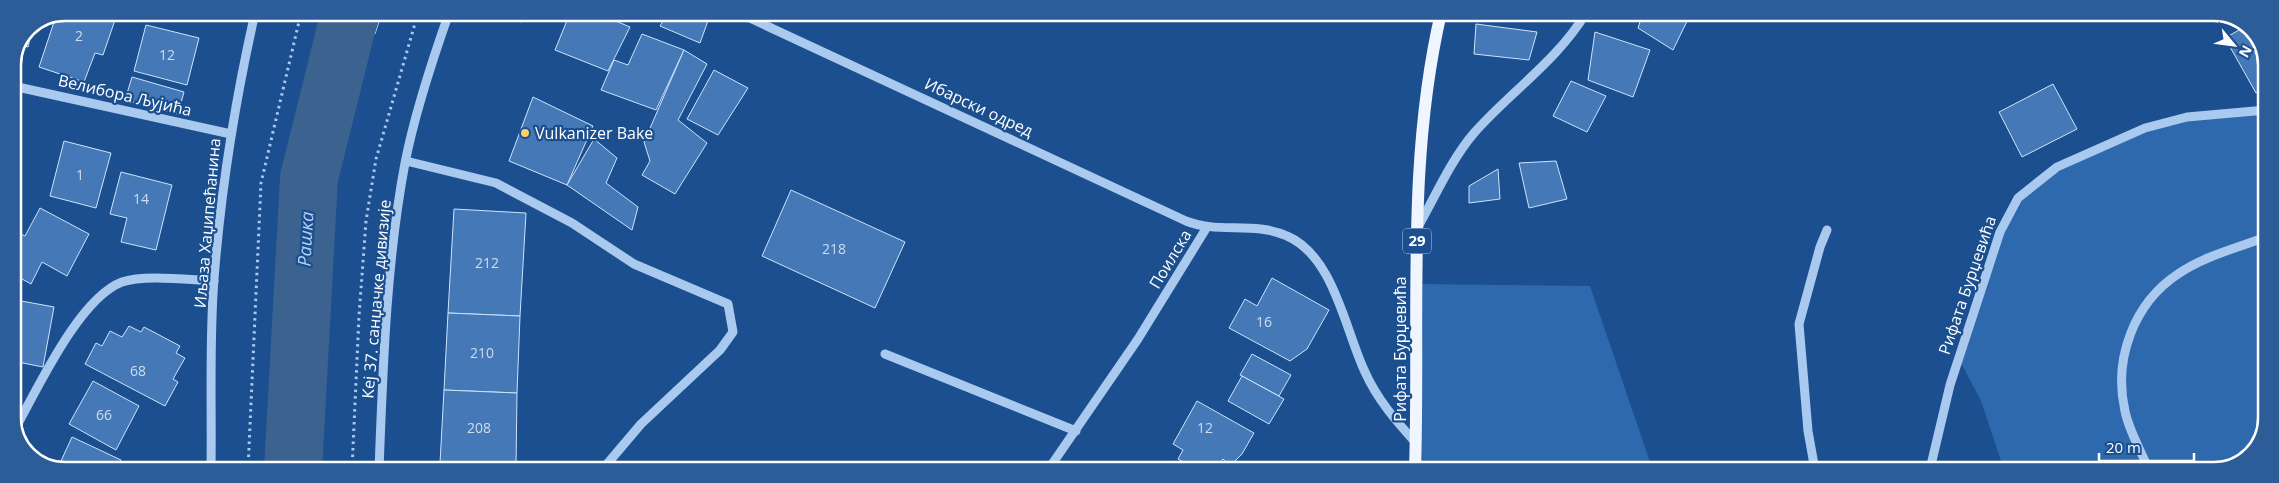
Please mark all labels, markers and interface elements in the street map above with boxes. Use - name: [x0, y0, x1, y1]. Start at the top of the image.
- north arrow: [2209, 20, 2259, 70]
- house number: 2: [75, 26, 83, 45]
- text: N: [2235, 42, 2257, 61]
- house number: 12: [159, 45, 175, 64]
- street label: Велибора Љујића: [56, 69, 194, 121]
- street label: Ибарски одред: [921, 72, 1037, 142]
- place label: Vulkanizer Bake: [535, 122, 653, 144]
- marker: Vulkanizer Bake: [519, 127, 531, 139]
- street label: Иљаза Хаџипећанина: [189, 137, 225, 309]
- house number: 1: [76, 165, 84, 184]
- house number: 14: [133, 189, 149, 208]
- street label: Кеј 37. санџачке дивизије: [356, 198, 396, 400]
- water label: Рашка: [292, 211, 318, 267]
- street label: Рифата Бурџевића: [1933, 213, 2001, 357]
- street label: Поилска: [1144, 225, 1196, 293]
- road number: 29: [1403, 228, 1431, 254]
- house number: 218: [822, 239, 846, 258]
- house number: 212: [475, 253, 499, 272]
- street label: Рифата Бурџевића: [1389, 276, 1411, 422]
- house number: 16: [1256, 312, 1272, 331]
- house number: 210: [470, 343, 494, 362]
- house number: 68: [130, 361, 146, 380]
- house number: 66: [96, 405, 112, 424]
- house number: 208: [467, 418, 491, 437]
- house number: 12: [1197, 418, 1213, 437]
- scale bar: [2099, 430, 2194, 462]
- text: 20 m: [2106, 437, 2141, 457]

